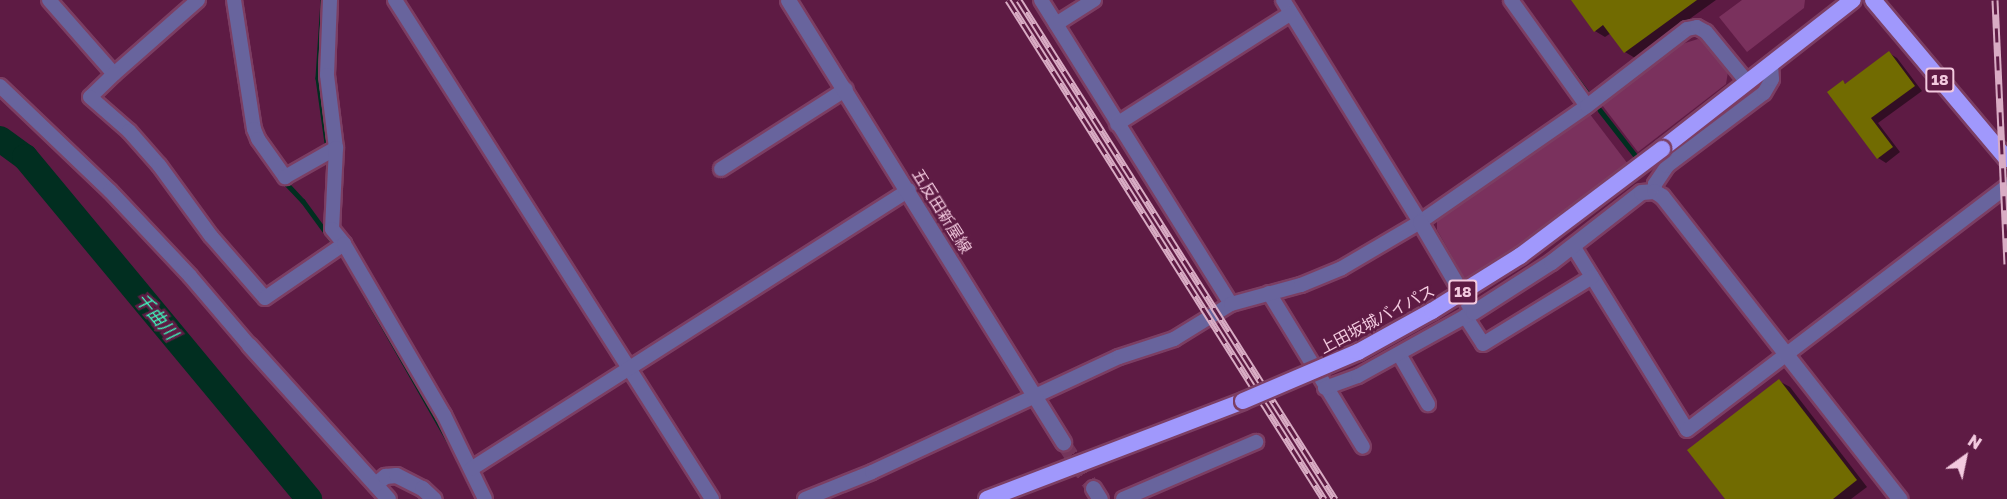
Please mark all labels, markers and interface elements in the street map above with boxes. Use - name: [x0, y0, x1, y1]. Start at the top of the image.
- road number: 18: [1925, 68, 1955, 92]
- street label: 五反田新屋線: [908, 165, 976, 257]
- street label: 上田坂城バイパス: [1316, 280, 1438, 358]
- road number: 18: [1448, 280, 1478, 304]
- water label: 千曲川: [131, 288, 183, 344]
- north arrow: [1935, 427, 1995, 487]
- text: N: [1964, 430, 1985, 454]

